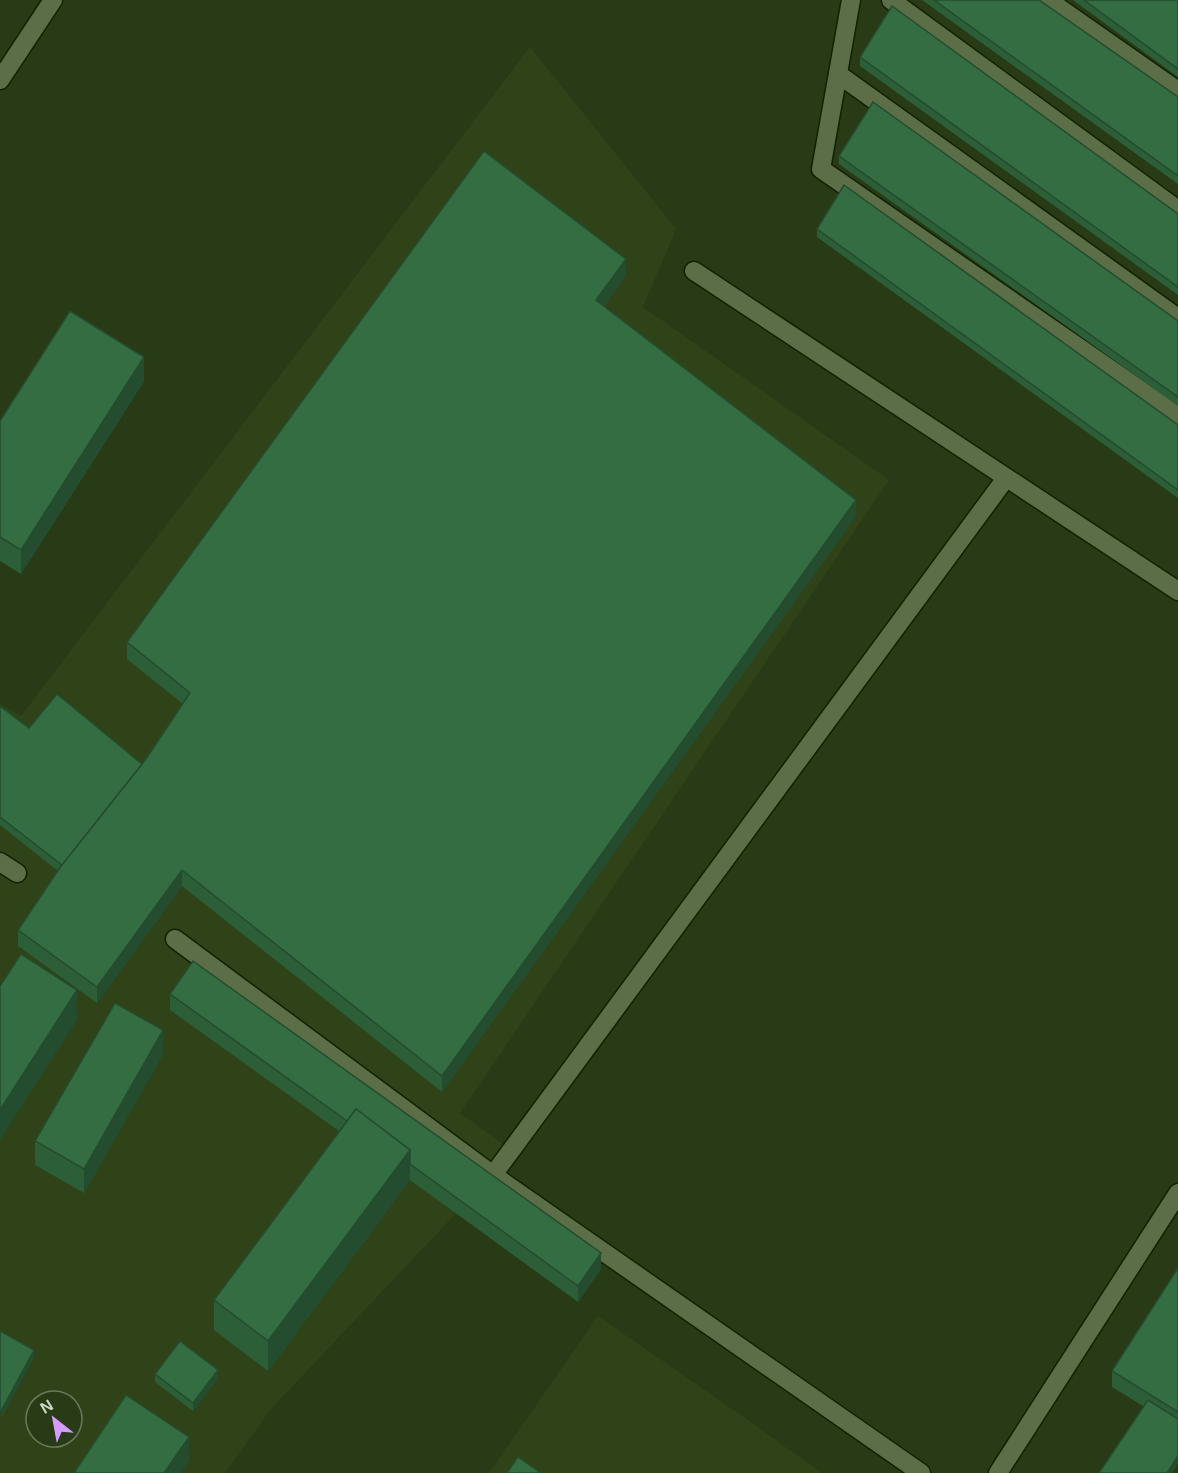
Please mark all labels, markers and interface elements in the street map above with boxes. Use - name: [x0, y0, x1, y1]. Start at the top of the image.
- north arrow: [24, 1389, 84, 1449]
- text: N: [37, 1396, 56, 1417]

